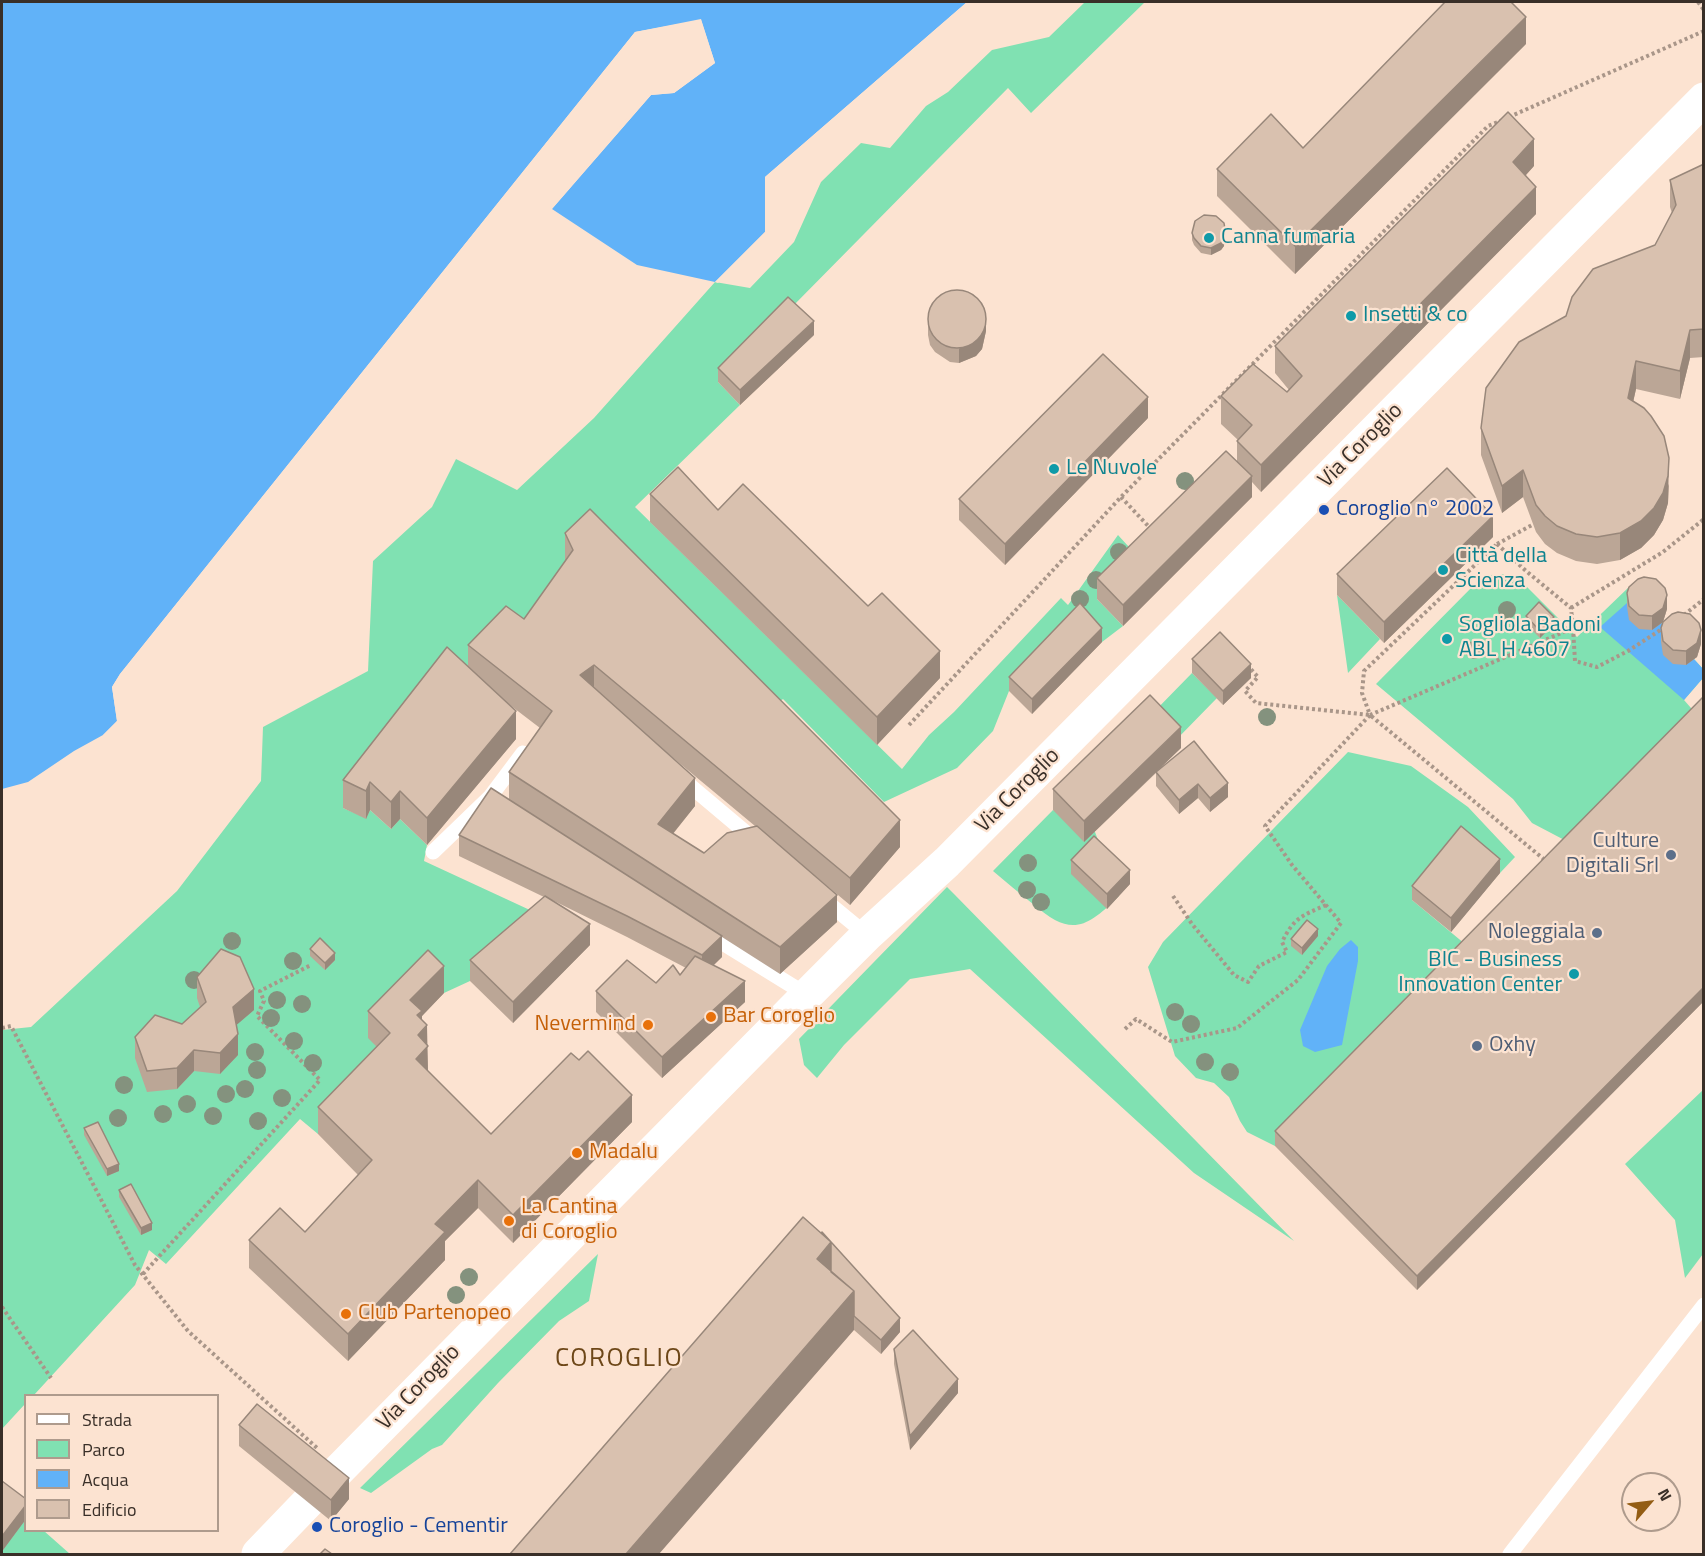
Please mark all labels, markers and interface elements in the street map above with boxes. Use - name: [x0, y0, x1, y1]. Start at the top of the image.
- place label: Canna fumaria: [1221, 225, 1355, 251]
- marker: Canna fumaria: [1202, 231, 1216, 245]
- place label: Insetti & co: [1363, 303, 1468, 329]
- marker: Insetti & co: [1344, 309, 1358, 323]
- street label: Via Coroglio: [1313, 398, 1409, 494]
- place label: Le Nuvole: [1066, 456, 1157, 482]
- marker: Le Nuvole: [1047, 462, 1061, 476]
- place label: Coroglio n° 2002: [1336, 497, 1494, 523]
- marker: Coroglio n° 2002: [1317, 503, 1331, 517]
- place label: Città della Scienza: [1455, 544, 1547, 596]
- marker: Città della Scienza: [1436, 563, 1450, 577]
- place label: Sogliola Badoni ABL H 4607: [1459, 613, 1601, 664]
- marker: Sogliola Badoni ABL H 4607: [1440, 632, 1454, 646]
- street label: Via Coroglio: [970, 743, 1066, 839]
- place label: Culture Digitali Srl: [1566, 829, 1659, 880]
- marker: Culture Digitali Srl: [1664, 848, 1678, 862]
- place label: Noleggiala: [1488, 920, 1585, 946]
- marker: Noleggiala: [1590, 926, 1604, 940]
- place label: BIC - Business Innovation Center: [1398, 948, 1562, 999]
- marker: BIC - Business Innovation Center: [1567, 967, 1581, 981]
- place label: Bar Coroglio: [723, 1004, 835, 1030]
- marker: Bar Coroglio: [704, 1010, 718, 1024]
- place label: Nevermind: [535, 1012, 636, 1038]
- marker: Nevermind: [641, 1018, 655, 1032]
- place label: Oxhy: [1489, 1033, 1536, 1059]
- marker: Oxhy: [1470, 1039, 1484, 1053]
- place label: Madalu: [589, 1140, 658, 1166]
- marker: Madalu: [570, 1146, 584, 1160]
- place label: La Cantina di Coroglio: [521, 1195, 618, 1246]
- marker: La Cantina di Coroglio: [502, 1214, 516, 1228]
- place label: Club Partenopeo: [358, 1301, 511, 1327]
- marker: Club Partenopeo: [339, 1307, 353, 1321]
- street label: Via Coroglio: [372, 1340, 466, 1436]
- district label: COROGLIO: [555, 1344, 683, 1376]
- legend: [24, 1394, 219, 1532]
- text: Strada: [82, 1406, 132, 1433]
- text: Parco: [82, 1436, 125, 1463]
- text: Acqua: [82, 1466, 128, 1493]
- north arrow: [1621, 1472, 1681, 1532]
- text: N: [1652, 1484, 1678, 1505]
- text: Edificio: [82, 1496, 136, 1523]
- place label: Coroglio - Cementir: [329, 1514, 508, 1540]
- marker: Coroglio - Cementir: [310, 1520, 324, 1534]

